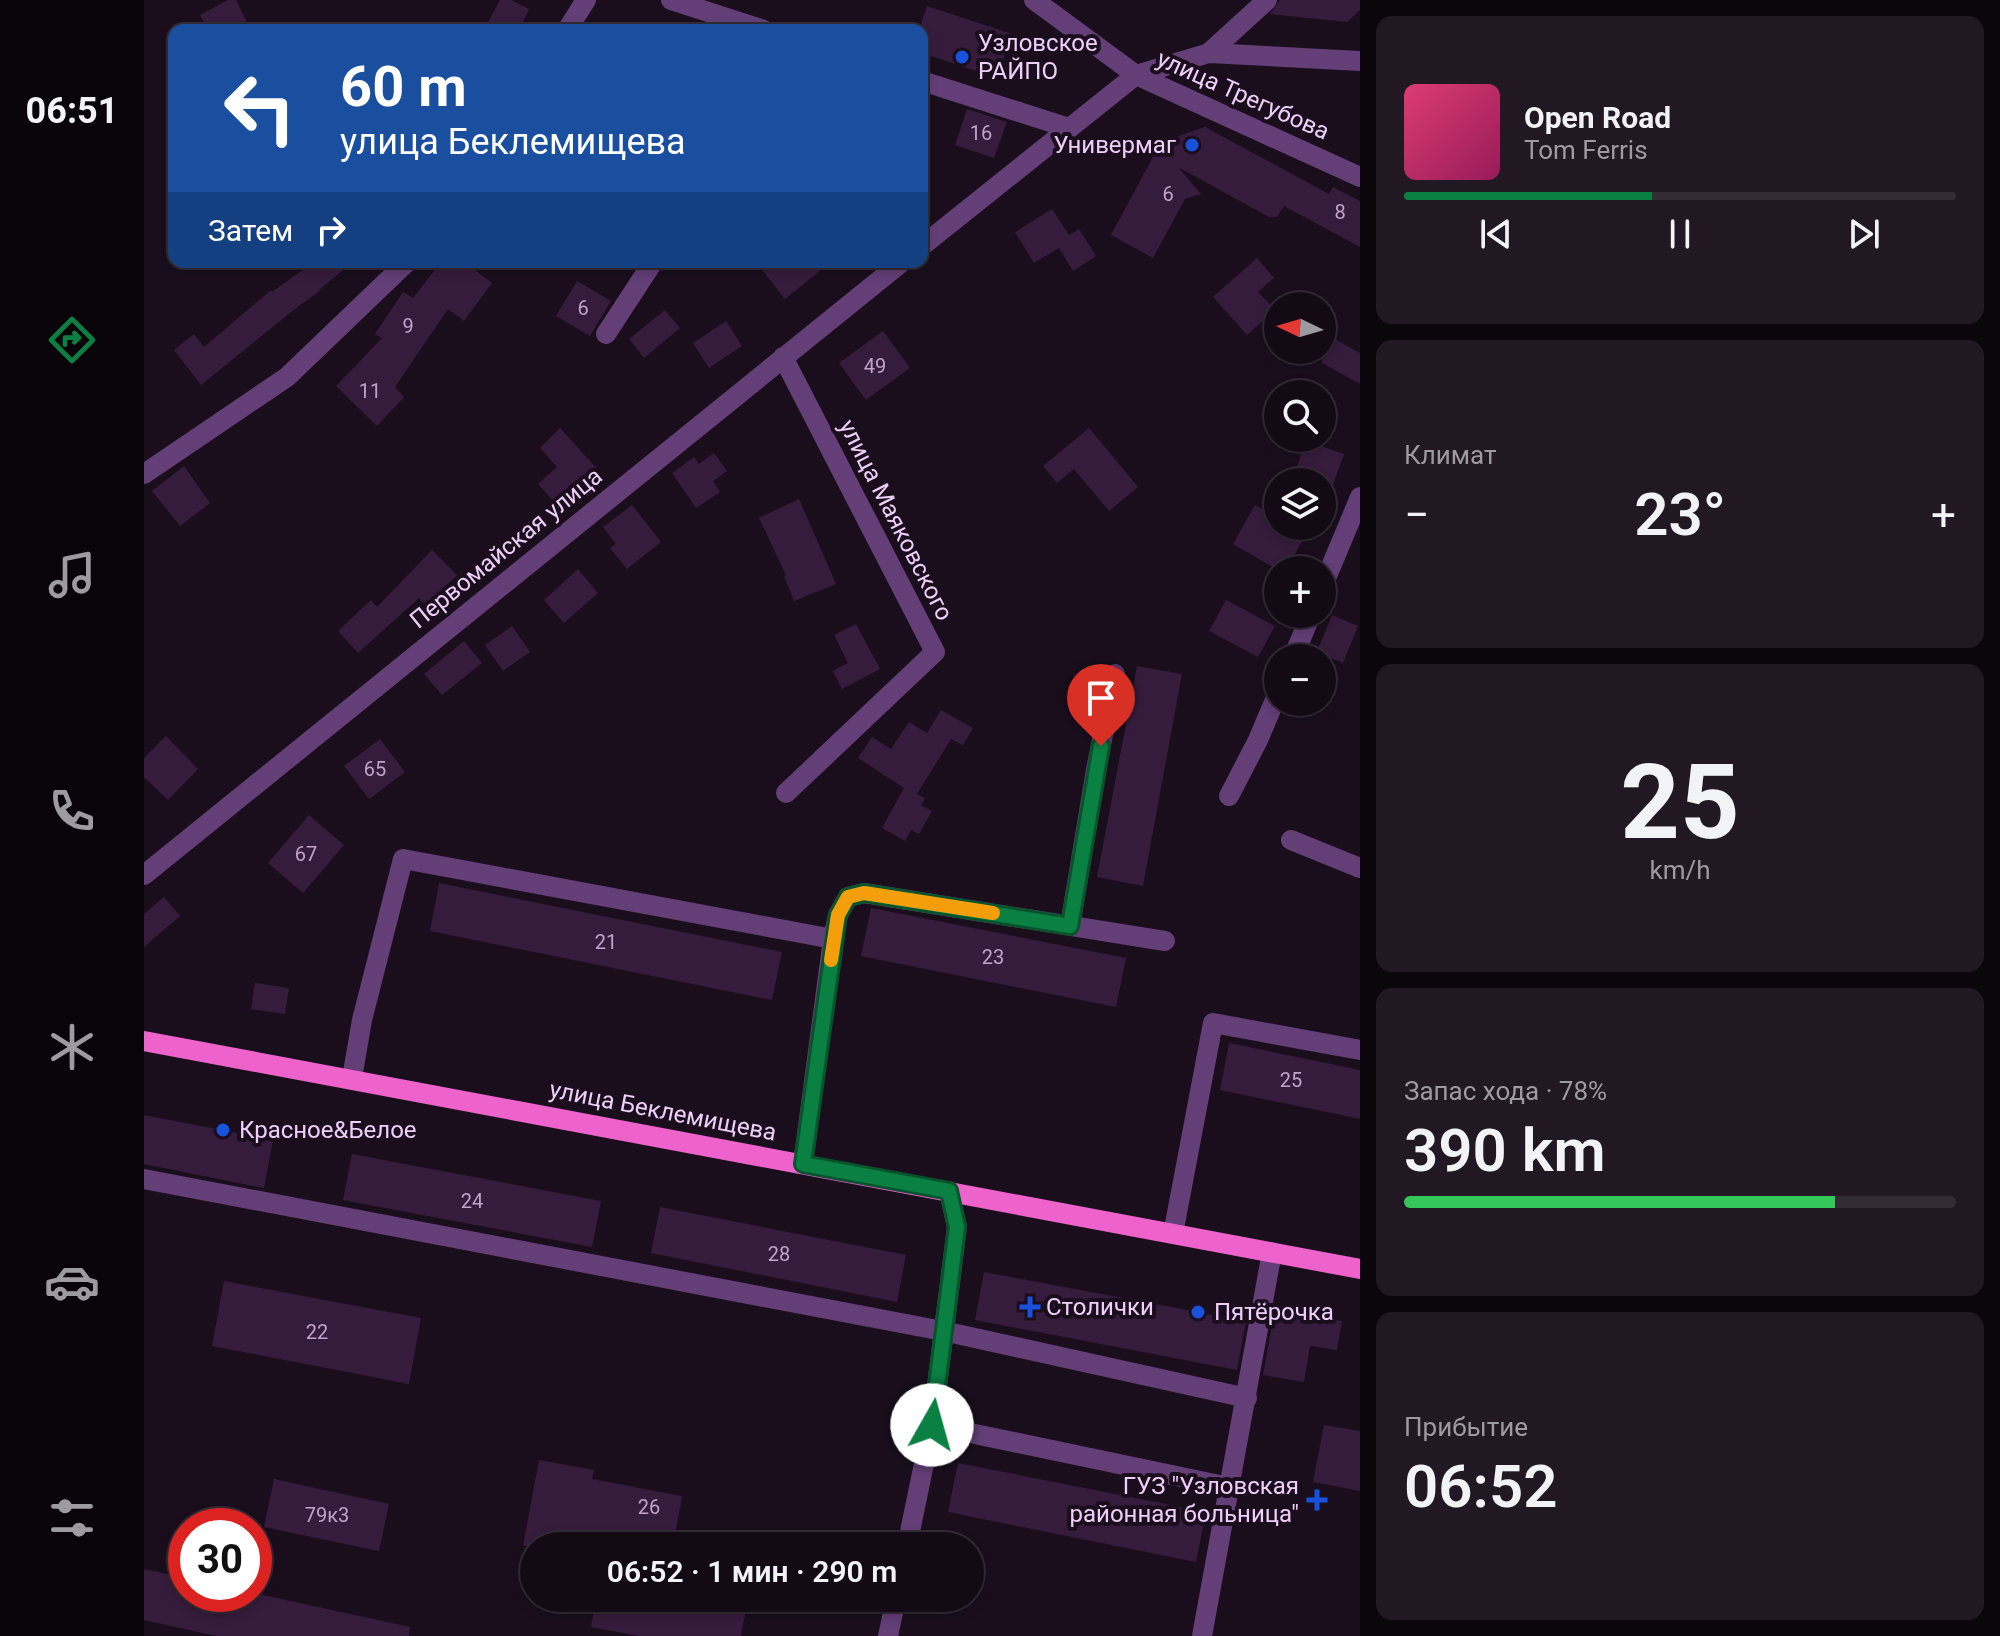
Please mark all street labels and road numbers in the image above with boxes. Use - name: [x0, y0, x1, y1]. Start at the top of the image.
- street label: улица Трегубова: [1152, 44, 1334, 146]
- street label: улица Маяковского: [833, 415, 959, 625]
- street label: Первомайская улица: [404, 462, 608, 634]
- street label: улица Беклемищева: [547, 1075, 779, 1147]

